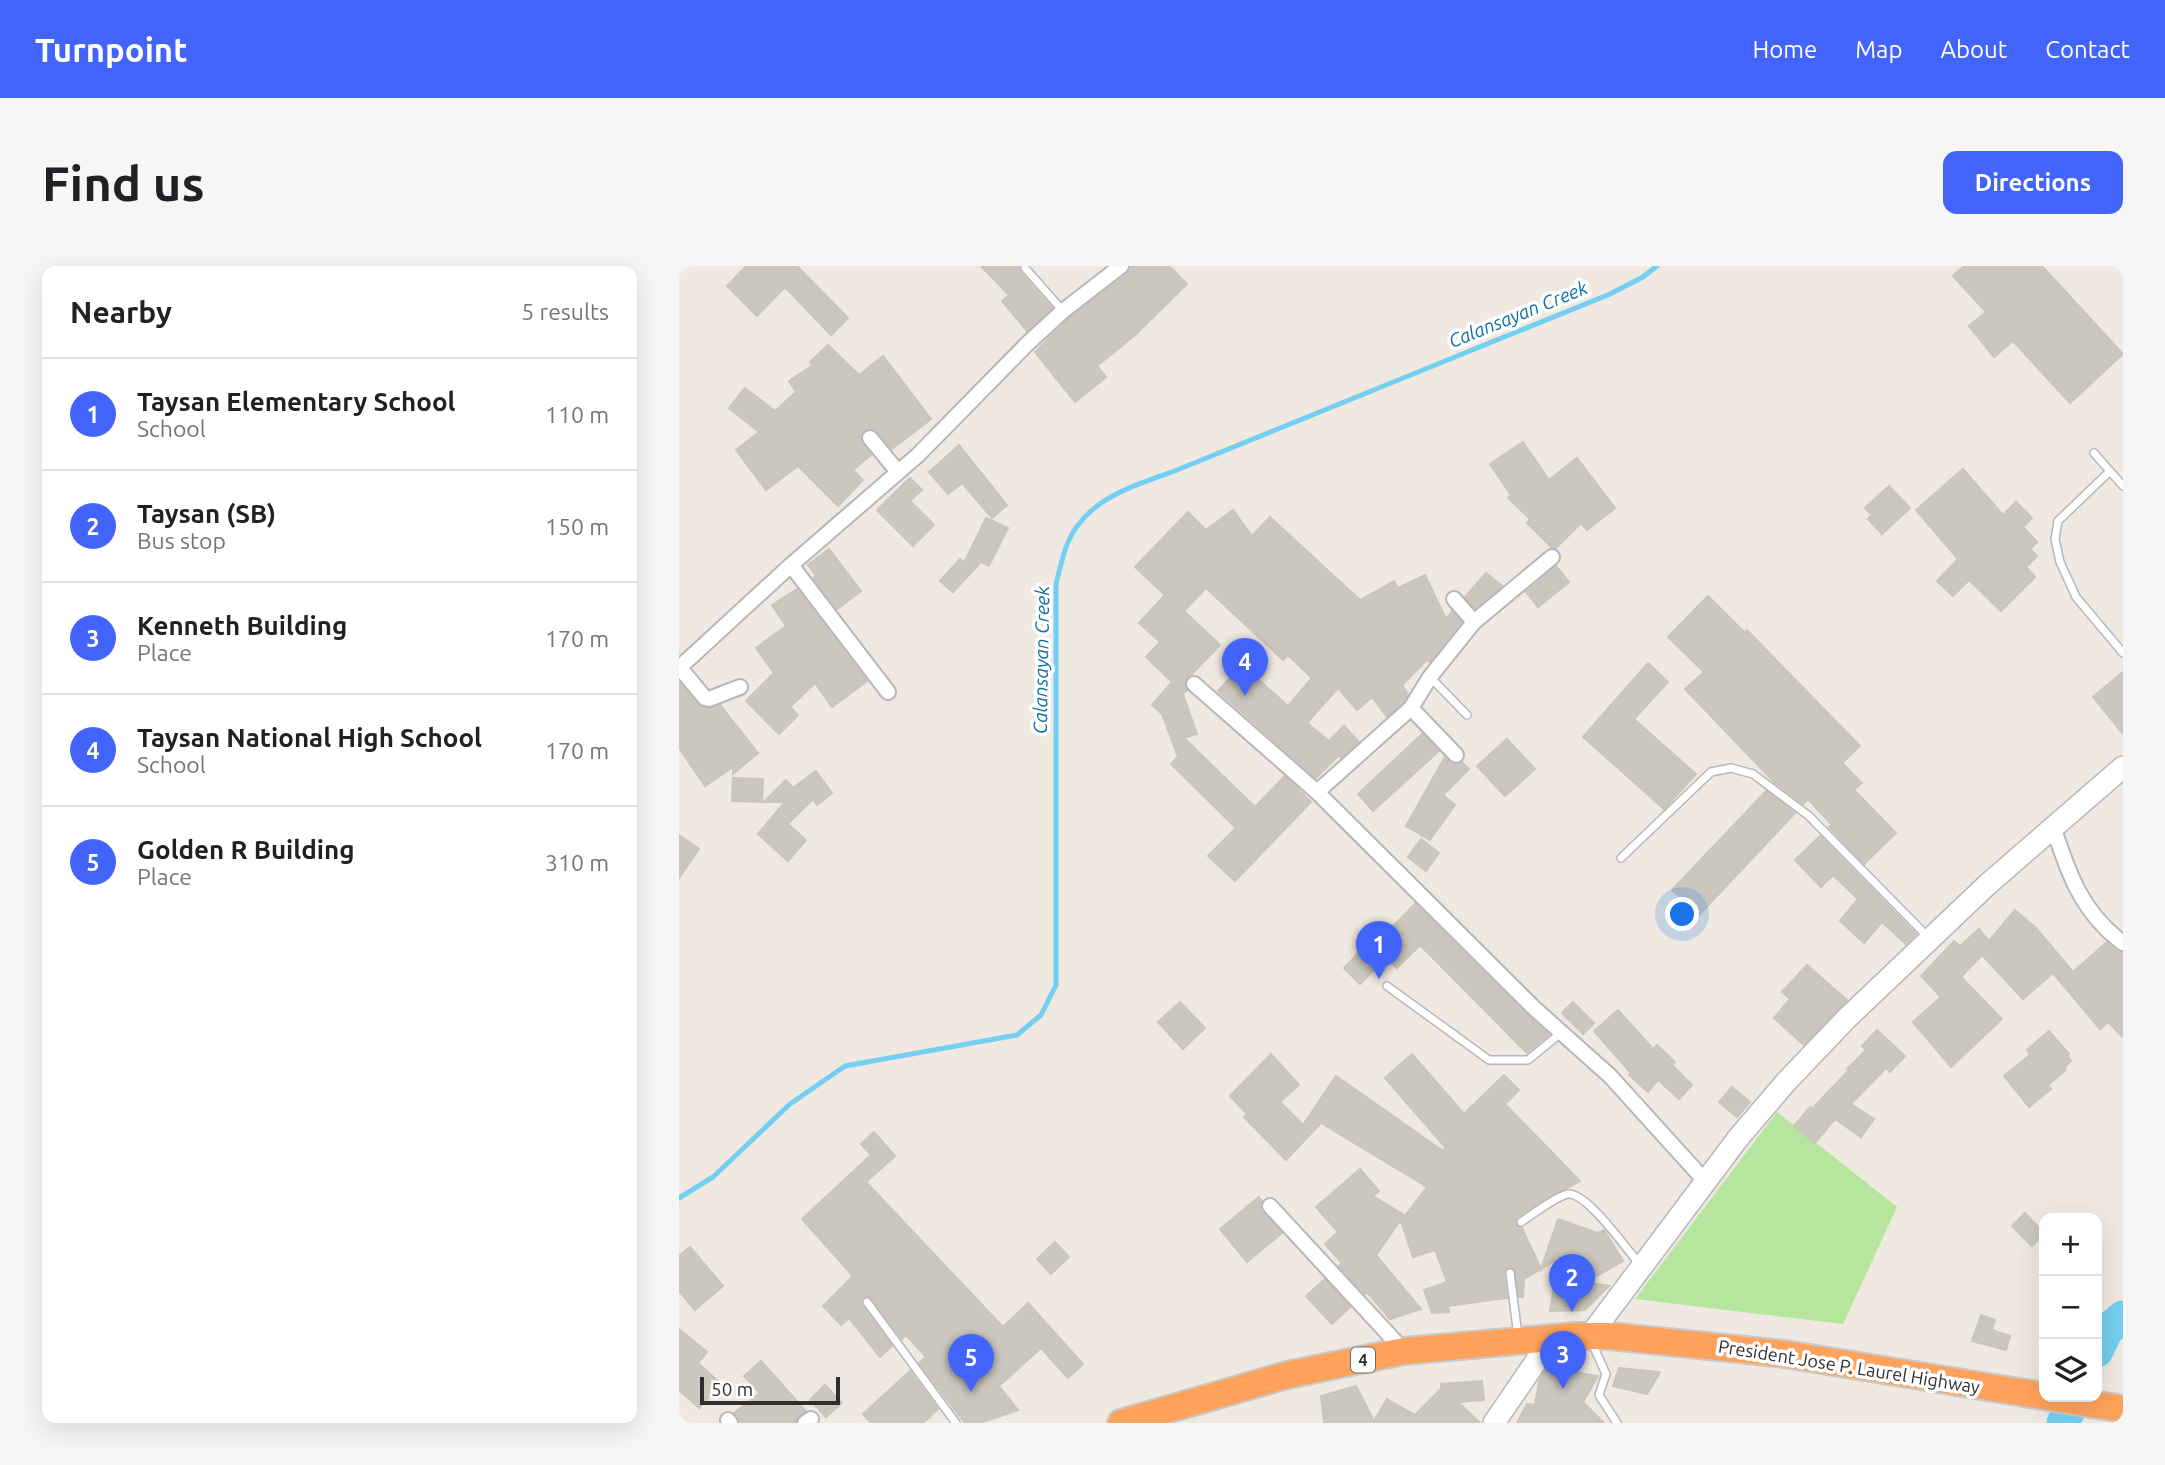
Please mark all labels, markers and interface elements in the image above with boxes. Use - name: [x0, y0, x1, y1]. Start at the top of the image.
- text: Turnpoint: [35, 31, 187, 68]
- text: Home: [1752, 36, 1817, 63]
- text: Map: [1855, 36, 1902, 63]
- text: About: [1940, 36, 2007, 63]
- text: Contact: [2045, 36, 2130, 63]
- button: Directions: [1943, 151, 2123, 214]
- text: Find us: [42, 155, 205, 210]
- water label: Calansayan Creek: [1445, 276, 1591, 352]
- text: Nearby: [70, 295, 172, 329]
- text: 5 results: [521, 299, 609, 324]
- text: Taysan Elementary School: [137, 387, 455, 416]
- text: 1: [87, 402, 99, 427]
- text: 110 m: [545, 402, 609, 427]
- text: School: [137, 416, 206, 441]
- text: Taysan (SB): [137, 499, 276, 528]
- text: 2: [87, 514, 99, 539]
- text: 150 m: [545, 514, 609, 539]
- text: Bus stop: [137, 528, 226, 553]
- water label: Calansayan Creek: [1029, 586, 1053, 734]
- text: Kenneth Building: [137, 611, 347, 640]
- text: 3: [87, 626, 99, 651]
- text: 170 m: [545, 626, 609, 651]
- pin: 4: [1222, 638, 1268, 696]
- text: Place: [137, 640, 192, 665]
- text: Taysan National High School: [137, 723, 482, 752]
- text: 4: [87, 738, 99, 763]
- text: 170 m: [545, 738, 609, 763]
- text: School: [137, 752, 206, 777]
- text: Golden R Building: [137, 835, 355, 864]
- text: 5: [87, 850, 99, 875]
- text: 310 m: [545, 850, 609, 875]
- text: Place: [137, 864, 192, 889]
- your location: [1665, 897, 1699, 931]
- pin: 1: [1356, 921, 1402, 979]
- map controls: [2039, 1213, 2102, 1402]
- button: +: [2039, 1213, 2102, 1276]
- pin: 2: [1549, 1254, 1595, 1312]
- button: −: [2039, 1276, 2102, 1339]
- pin: 3: [1540, 1331, 1586, 1389]
- pin: 5: [948, 1334, 994, 1392]
- street label: President Jose P. Laurel Highway: [1717, 1335, 1982, 1397]
- button: layers: [2039, 1339, 2102, 1402]
- road number: 4: [1351, 1348, 1375, 1372]
- scale bar: [700, 1374, 840, 1406]
- text: 50 m: [711, 1378, 753, 1400]

